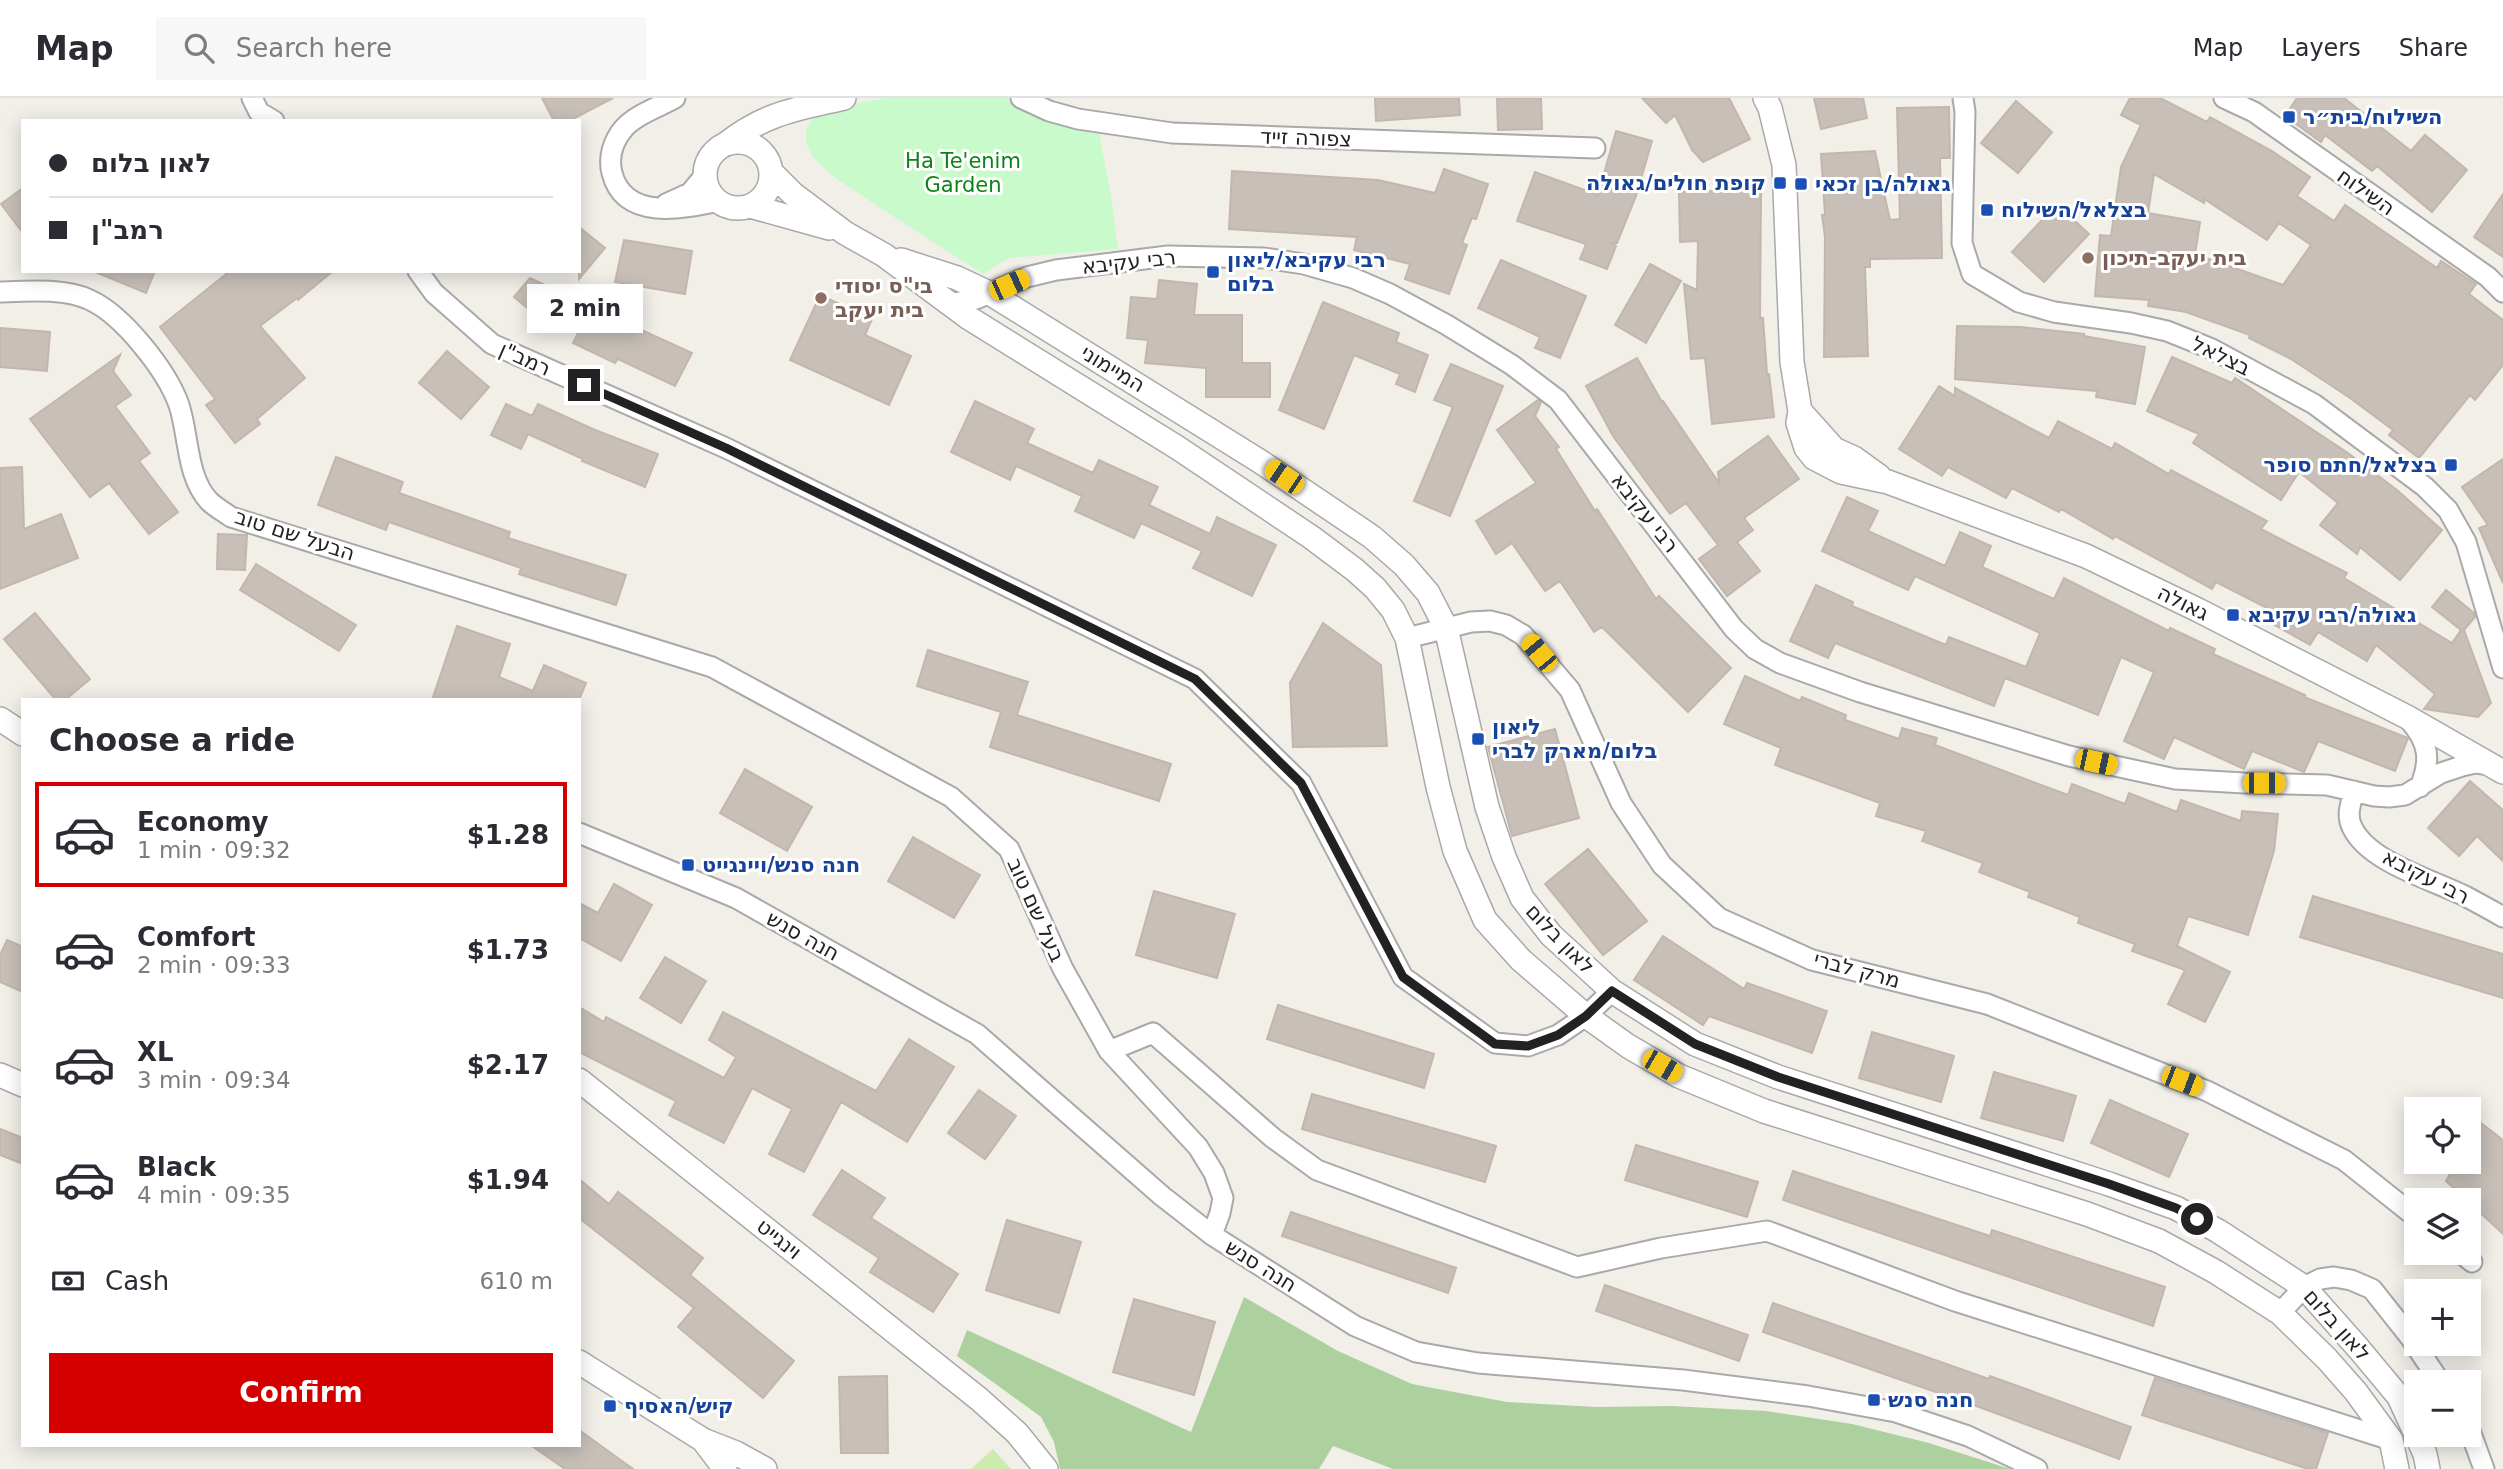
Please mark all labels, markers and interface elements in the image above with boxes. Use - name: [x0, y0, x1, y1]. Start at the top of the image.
- search box: [156, 17, 646, 80]
- text: Map: [35, 29, 114, 68]
- icon: search: [180, 29, 218, 67]
- text: Search here: [236, 33, 392, 63]
- text: Map: [2193, 34, 2243, 62]
- text: Layers: [2281, 34, 2361, 62]
- text: Share: [2399, 34, 2468, 62]
- place label: השילוח/בית״ר: [2303, 105, 2442, 129]
- marker: השילוח/בית״ר: [2281, 109, 2297, 125]
- street label: צפורה זייד: [1260, 124, 1352, 152]
- text: לאון בלום: [91, 148, 211, 178]
- park label: Ha Te'enim Garden: [905, 149, 1021, 197]
- street label: השילוח: [2333, 164, 2399, 220]
- place label: קופת חולים/גאולה: [1586, 171, 1766, 195]
- place label: גאולה/בן זכאי: [1815, 172, 1951, 196]
- marker: קופת חולים/גאולה: [1772, 175, 1788, 191]
- marker: גאולה/בן זכאי: [1793, 176, 1809, 192]
- place label: בצלאל/השילוח: [2001, 198, 2147, 222]
- marker: בצלאל/השילוח: [1979, 202, 1995, 218]
- text: רמב"ן: [91, 215, 164, 245]
- street label: רבי עקיבא: [1081, 245, 1177, 279]
- place label: בית יעקב-תיכון: [2102, 246, 2247, 270]
- place label: רבי עקיבא/ליאון בלום: [1227, 248, 1386, 296]
- marker: בית יעקב-תיכון: [2080, 250, 2096, 266]
- marker: רבי עקיבא/ליאון בלום: [1205, 264, 1221, 280]
- car: [986, 267, 1033, 303]
- place label: בי"ס יסודי בית יעקב: [835, 274, 933, 322]
- callout: 2 min: [526, 284, 642, 332]
- marker: בי"ס יסודי בית יעקב: [813, 290, 829, 306]
- text: 2 min: [549, 295, 621, 321]
- street label: בצלאל: [2188, 332, 2254, 380]
- street label: רמב"ן: [496, 337, 554, 381]
- street label: המיימוני: [1077, 341, 1149, 397]
- route end: [568, 369, 600, 401]
- place label: בצלאל/חתם סופר: [2263, 453, 2437, 477]
- car: [1261, 457, 1308, 497]
- marker: בצלאל/חתם סופר: [2443, 457, 2459, 473]
- street label: רבי עקיבא: [1607, 468, 1683, 558]
- street label: הבעל שם טוב: [232, 504, 358, 566]
- street label: גאולה: [2153, 580, 2213, 626]
- place label: גאולה/רבי עקיבא: [2247, 603, 2416, 627]
- marker: גאולה/רבי עקיבא: [2225, 607, 2241, 623]
- car: [1518, 630, 1561, 676]
- place label: ליאון בלום/מארק לברי: [1492, 715, 1657, 763]
- text: Choose a ride: [49, 721, 295, 759]
- marker: ליאון בלום/מארק לברי: [1470, 731, 1486, 747]
- car: [2074, 747, 2119, 777]
- car: [2244, 773, 2286, 794]
- icon: car: [53, 803, 116, 866]
- text: Economy: [137, 807, 268, 837]
- text: $1.28: [467, 820, 549, 850]
- text: 1 min · 09:32: [137, 837, 291, 863]
- street label: רבי עקיבא: [2379, 845, 2473, 909]
- place label: חנה סנש/ויינגייט: [702, 853, 860, 877]
- street label: בעל שם טוב: [1002, 854, 1070, 966]
- marker: חנה סנש/ויינגייט: [680, 857, 696, 873]
- street label: לאון בלום: [1521, 899, 1599, 979]
- street label: חנה סנש: [762, 906, 844, 966]
- icon: car: [53, 918, 116, 981]
- text: Comfort: [137, 922, 255, 952]
- text: $1.73: [467, 935, 549, 965]
- street label: מרק לברי: [1811, 947, 1903, 993]
- text: 2 min · 09:33: [137, 952, 291, 978]
- icon: car: [53, 1033, 116, 1096]
- text: XL: [137, 1037, 174, 1067]
- car: [1639, 1046, 1686, 1086]
- text: $2.17: [467, 1050, 549, 1080]
- car: [2159, 1064, 2206, 1098]
- text: 3 min · 09:34: [137, 1067, 291, 1093]
- map controls: [2404, 1097, 2481, 1447]
- button: locate: [2404, 1097, 2481, 1174]
- icon: car: [53, 1148, 116, 1211]
- text: Black: [137, 1152, 216, 1182]
- text: $1.94: [467, 1165, 549, 1195]
- text: 4 min · 09:35: [137, 1182, 291, 1208]
- button: layers: [2404, 1188, 2481, 1265]
- route start: [2181, 1203, 2213, 1235]
- street label: וינגייט: [752, 1214, 806, 1264]
- street label: חנה סנש: [1221, 1235, 1301, 1297]
- icon: cash: [49, 1262, 87, 1300]
- text: Cash: [105, 1266, 169, 1296]
- text: 610 m: [479, 1268, 553, 1294]
- button: +: [2404, 1279, 2481, 1356]
- street label: לאון בלום: [2299, 1284, 2375, 1366]
- button: Confirm: [49, 1353, 553, 1433]
- button: −: [2404, 1370, 2481, 1447]
- place label: חנה סנש: [1888, 1388, 1973, 1412]
- marker: חנה סנש: [1866, 1392, 1882, 1408]
- place label: קיש/האסיף: [624, 1394, 734, 1418]
- marker: קיש/האסיף: [602, 1398, 618, 1414]

